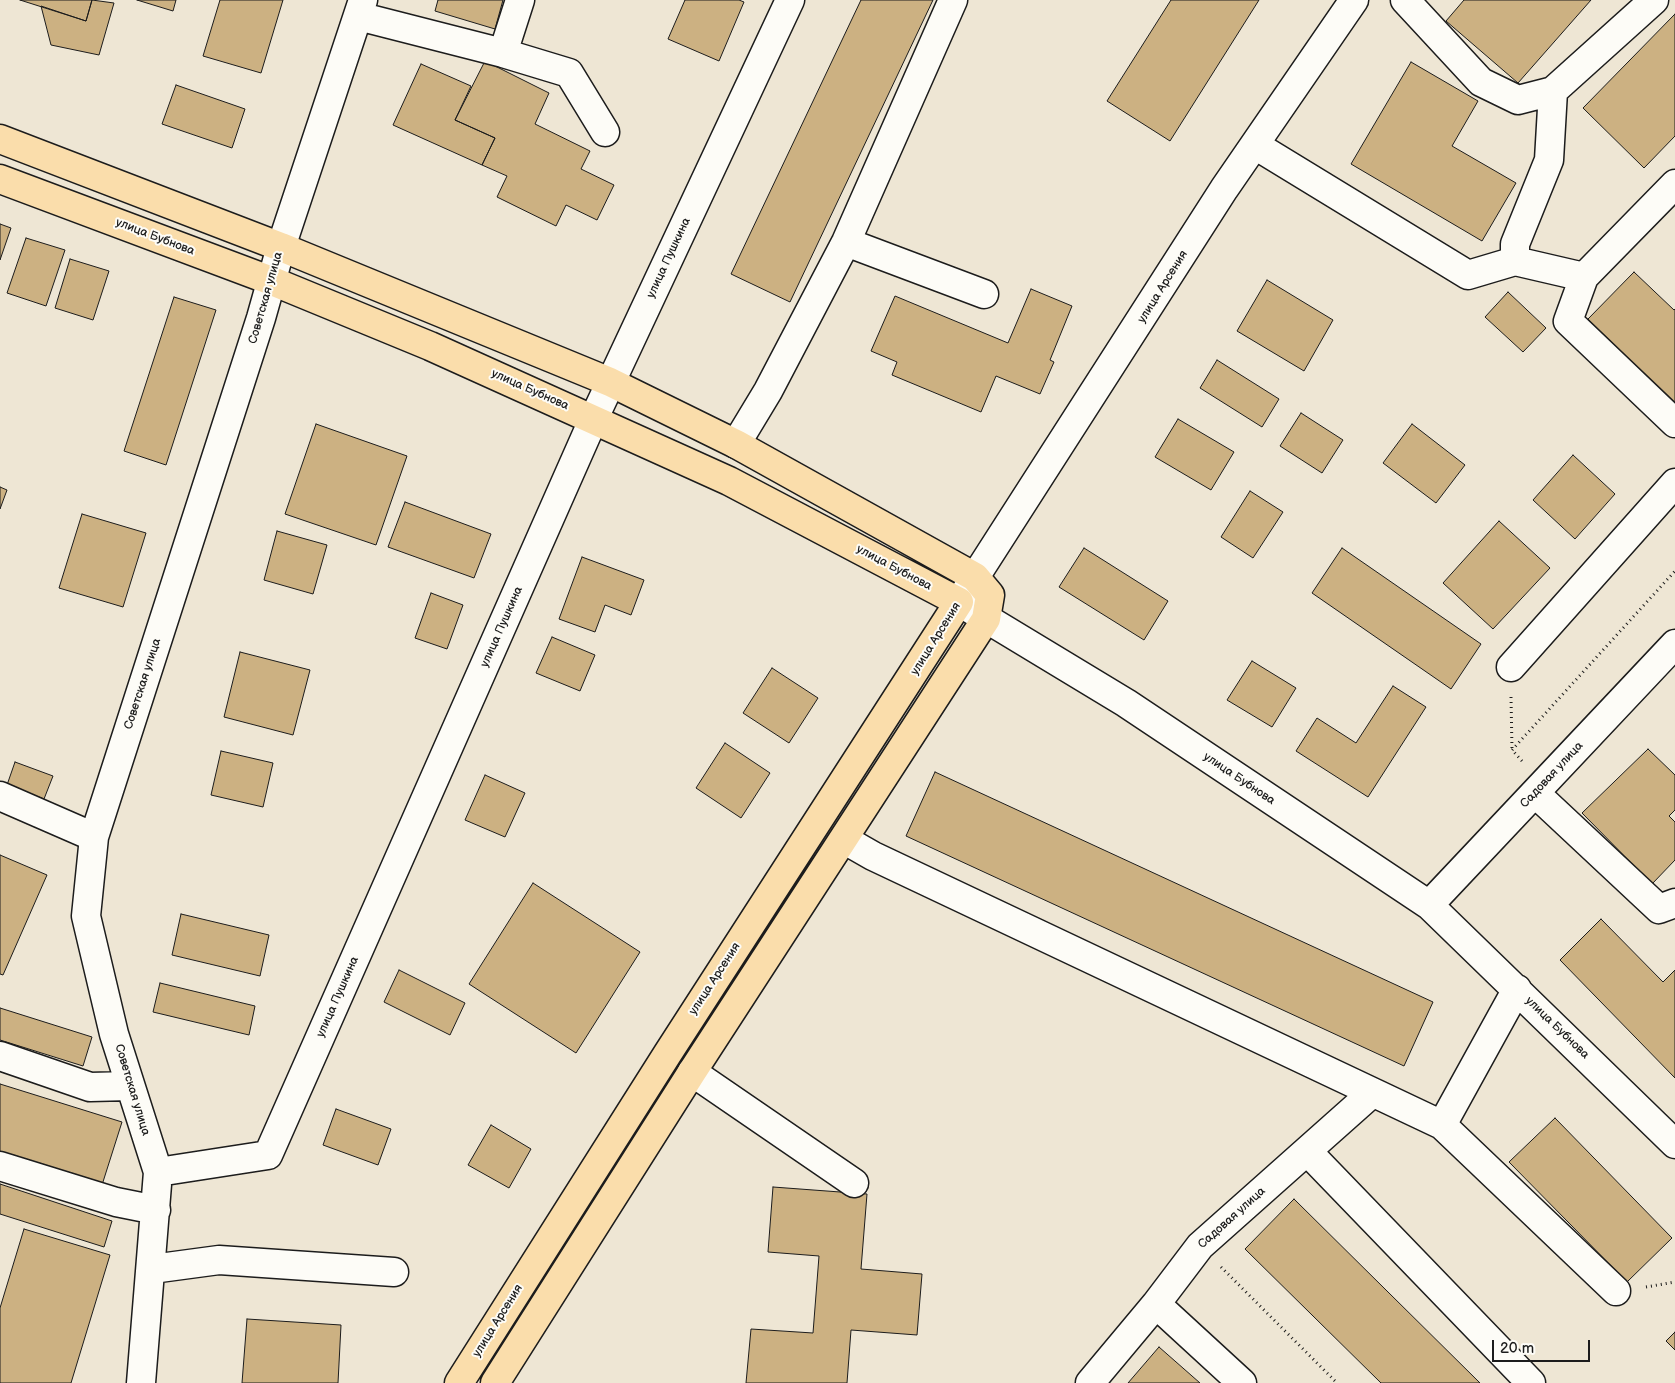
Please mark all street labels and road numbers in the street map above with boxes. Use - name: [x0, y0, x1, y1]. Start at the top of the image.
- street label: улица Бубнова: [114, 215, 196, 259]
- street label: улица Пушкина: [644, 215, 694, 301]
- street label: улица Арсения: [1135, 248, 1191, 326]
- street label: Советская улица: [246, 250, 286, 346]
- street label: улица Бубнова: [489, 366, 571, 414]
- street label: улица Бубнова: [854, 542, 934, 594]
- street label: улица Пушкина: [478, 584, 526, 670]
- street label: улица Арсения: [908, 600, 964, 678]
- street label: Советская улица: [121, 637, 165, 731]
- street label: Садовая улица: [1518, 739, 1586, 811]
- street label: улица Бубнова: [1200, 750, 1278, 808]
- street label: улица Арсения: [686, 940, 744, 1018]
- street label: улица Пушкина: [314, 954, 362, 1040]
- street label: улица Бубнова: [1522, 994, 1592, 1062]
- street label: Советская улица: [111, 1042, 153, 1138]
- street label: Садовая улица: [1196, 1184, 1268, 1252]
- street label: улица Арсения: [470, 1282, 526, 1360]

